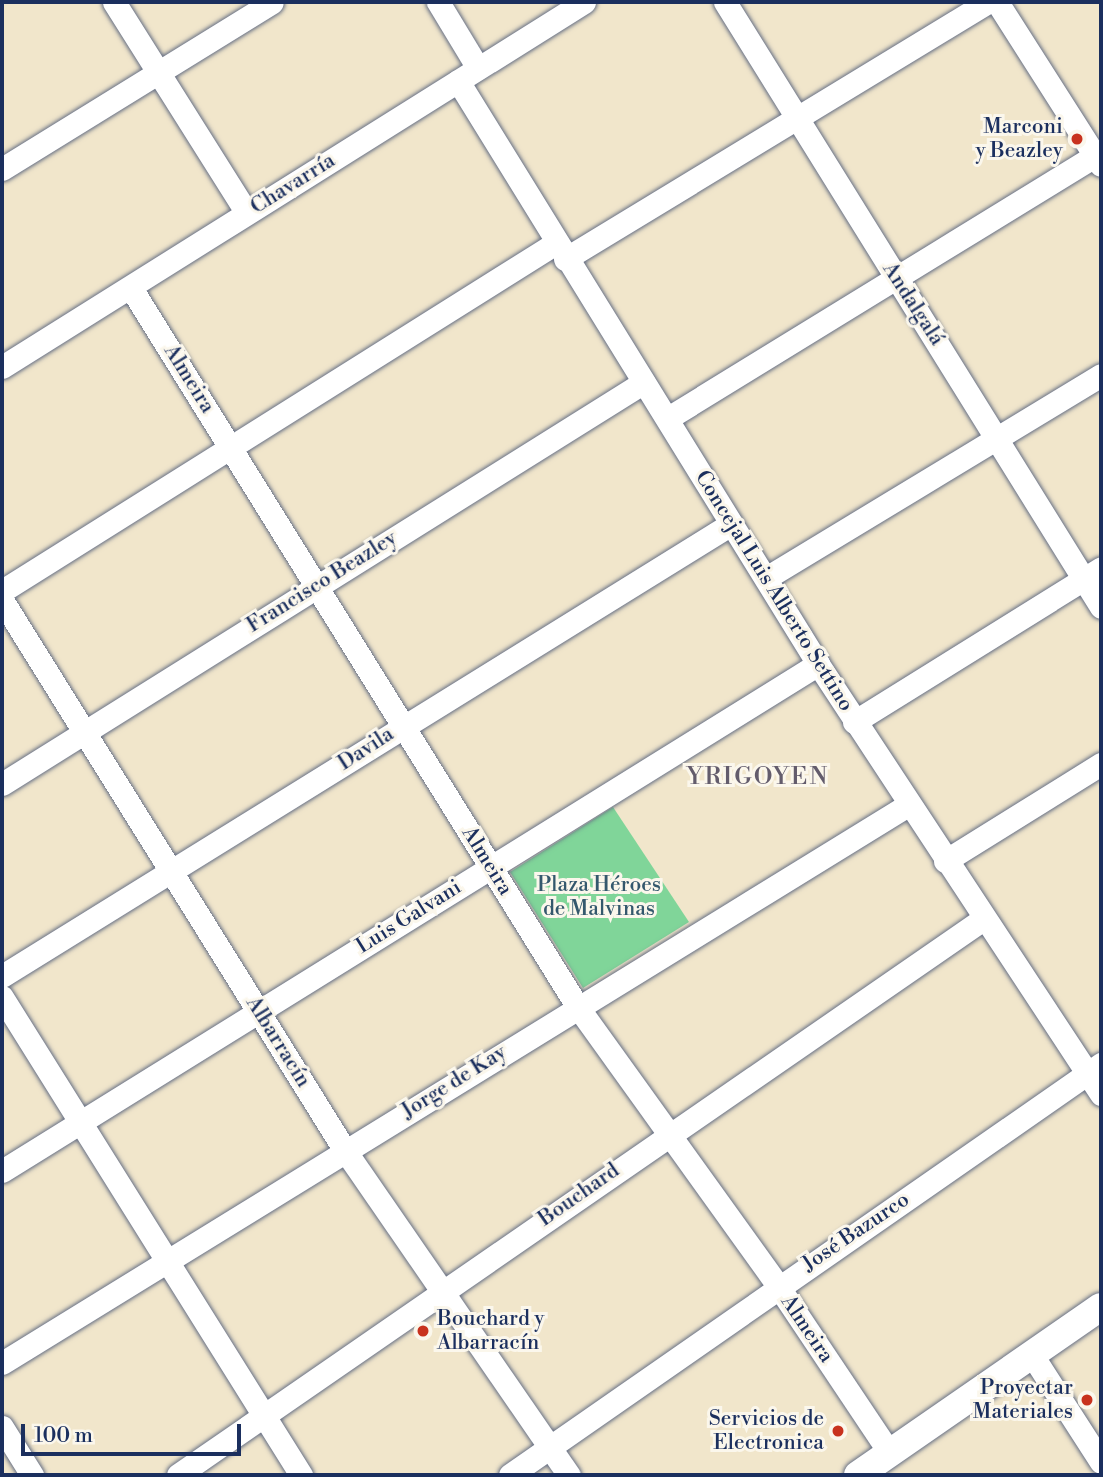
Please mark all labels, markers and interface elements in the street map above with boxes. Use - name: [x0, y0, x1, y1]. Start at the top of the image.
- place label: Marconi y Beazley: [975, 114, 1063, 164]
- marker: Marconi y Beazley: [1069, 131, 1085, 147]
- street label: Chavarría: [246, 148, 340, 220]
- street label: Andalgalá: [877, 258, 949, 350]
- street label: Almeira: [158, 340, 220, 418]
- street label: Concejal Luis Alberto Settino: [689, 466, 859, 716]
- street label: Francisco Beazley: [242, 526, 402, 638]
- street label: Davila: [334, 722, 398, 776]
- district label: YRIGOYEN: [688, 764, 828, 792]
- street label: Almeira: [456, 822, 518, 900]
- park label: Plaza Héroes de Malvinas: [537, 872, 661, 922]
- street label: Luis Galvani: [352, 875, 466, 959]
- street label: Albarracín: [240, 992, 316, 1092]
- street label: Jorge de Kay: [397, 1040, 511, 1124]
- street label: Bouchard: [534, 1158, 624, 1232]
- street label: José Bazurco: [798, 1187, 914, 1277]
- street label: Almeira: [775, 1290, 839, 1368]
- place label: Bouchard y Albarracín: [437, 1306, 544, 1356]
- marker: Bouchard y Albarracín: [415, 1323, 431, 1339]
- place label: Proyectar Materiales: [973, 1375, 1073, 1425]
- marker: Proyectar Materiales: [1079, 1392, 1095, 1408]
- place label: Servicios de Electronica: [709, 1406, 824, 1456]
- scale bar: [24, 1410, 245, 1454]
- text: 100 m: [34, 1423, 93, 1449]
- marker: Servicios de Electronica: [830, 1423, 846, 1439]

